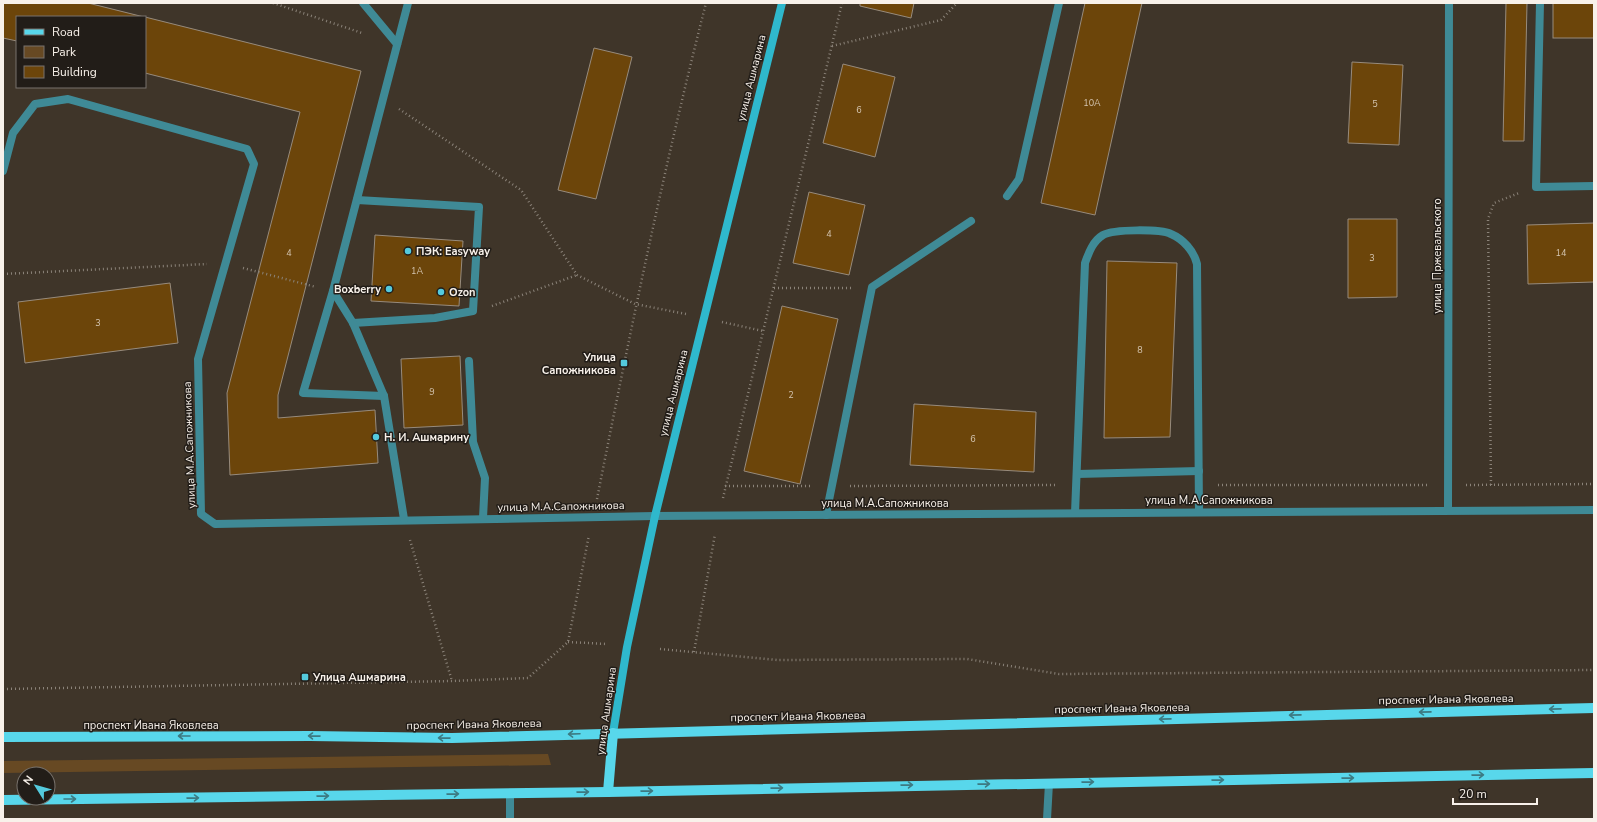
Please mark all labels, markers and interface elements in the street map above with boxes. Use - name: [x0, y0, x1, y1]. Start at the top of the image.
- legend: [16, 16, 146, 88]
- text: Road: [52, 24, 80, 40]
- street label: улица Ашмарина: [733, 33, 770, 123]
- text: Park: [52, 44, 77, 60]
- text: Building: [52, 64, 97, 80]
- house number: 10А: [1083, 97, 1101, 109]
- house number: 5: [1372, 98, 1378, 110]
- house number: 6: [856, 104, 862, 116]
- street label: улица Пржевальского: [1430, 198, 1445, 314]
- house number: 4: [826, 228, 832, 240]
- place label: ПЭК: Easyway: [416, 244, 490, 259]
- marker: ПЭК: Easyway: [403, 246, 413, 256]
- house number: 4: [286, 247, 292, 259]
- house number: 14: [1556, 247, 1567, 259]
- house number: 3: [1369, 252, 1375, 264]
- house number: 1А: [411, 265, 423, 277]
- place label: Boxberry: [334, 282, 381, 297]
- marker: Boxberry: [384, 284, 394, 294]
- place label: Ozon: [449, 285, 476, 300]
- marker: Ozon: [436, 287, 446, 297]
- house number: 3: [95, 317, 101, 329]
- house number: 8: [1137, 344, 1143, 356]
- street label: улица Ашмарина: [655, 348, 692, 438]
- place label: Улица Сапожникова: [542, 350, 616, 378]
- marker: Улица Сапожникова: [619, 358, 629, 368]
- street label: улица М.А.Сапожникова: [180, 381, 199, 509]
- house number: 9: [429, 386, 435, 398]
- house number: 2: [788, 389, 794, 401]
- place label: Н. И. Ашмарину: [384, 430, 469, 445]
- marker: Н. И. Ашмарину: [371, 432, 381, 442]
- house number: 6: [970, 433, 976, 445]
- street label: улица М.А.Сапожникова: [1145, 493, 1273, 508]
- street label: улица М.А.Сапожникова: [821, 496, 949, 511]
- street label: улица М.А.Сапожникова: [497, 498, 625, 515]
- street label: улица Ашмарина: [593, 666, 620, 756]
- place label: Улица Ашмарина: [312, 670, 406, 685]
- marker: Улица Ашмарина: [300, 672, 310, 682]
- street label: проспект Ивана Яковлева: [1378, 691, 1514, 708]
- street label: проспект Ивана Яковлева: [1054, 700, 1190, 717]
- one-way arrow: [1549, 705, 1562, 712]
- street label: проспект Ивана Яковлева: [730, 708, 866, 725]
- one-way arrow: [1419, 708, 1432, 716]
- one-way arrow: [1289, 712, 1302, 719]
- one-way arrow: [1159, 715, 1172, 723]
- street label: проспект Ивана Яковлева: [406, 716, 542, 733]
- street label: проспект Ивана Яковлева: [83, 718, 219, 733]
- one-way arrow: [568, 730, 581, 738]
- one-way arrow: [308, 732, 321, 740]
- one-way arrow: [178, 733, 191, 740]
- one-way arrow: [438, 734, 451, 742]
- north arrow: [16, 766, 56, 806]
- one-way arrow: [1471, 771, 1484, 779]
- text: N: [20, 772, 37, 788]
- one-way arrow: [1341, 774, 1354, 782]
- one-way arrow: [1211, 776, 1224, 784]
- one-way arrow: [1081, 778, 1094, 786]
- one-way arrow: [977, 780, 990, 788]
- scale bar: [1453, 780, 1537, 806]
- one-way arrow: [900, 782, 913, 789]
- one-way arrow: [770, 785, 783, 792]
- text: 20 m: [1459, 786, 1487, 802]
- one-way arrow: [640, 787, 653, 795]
- one-way arrow: [576, 789, 589, 796]
- one-way arrow: [446, 790, 459, 798]
- one-way arrow: [316, 792, 329, 800]
- one-way arrow: [186, 794, 199, 802]
- one-way arrow: [63, 795, 76, 803]

